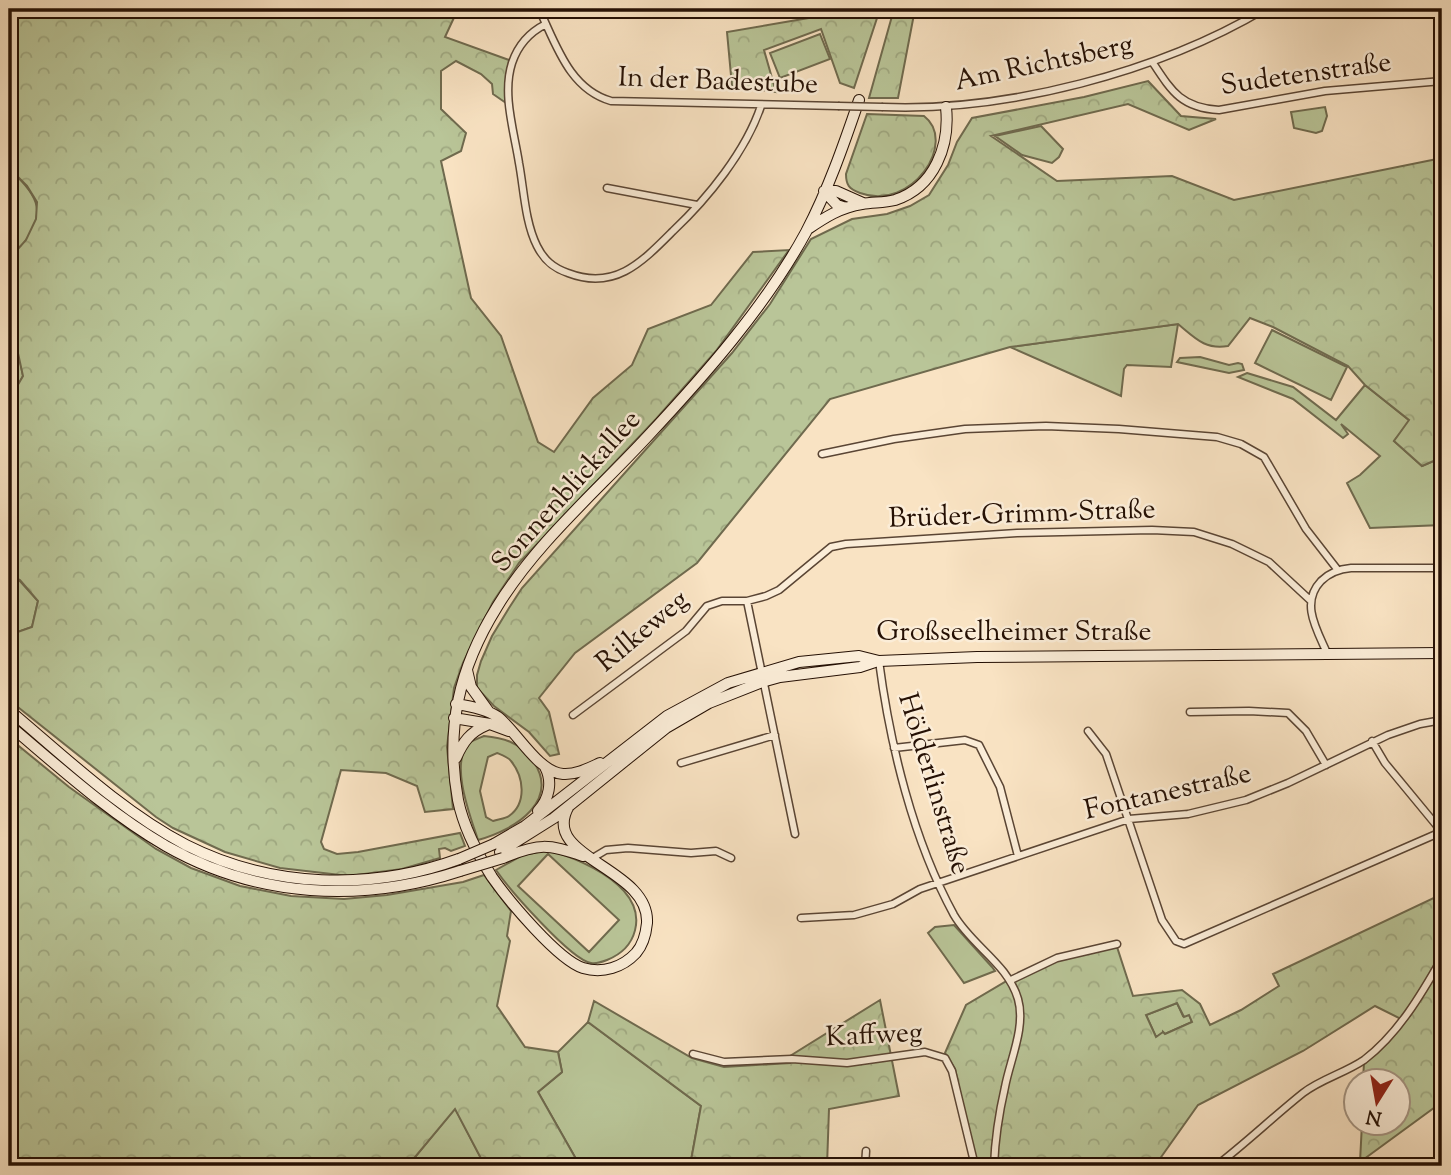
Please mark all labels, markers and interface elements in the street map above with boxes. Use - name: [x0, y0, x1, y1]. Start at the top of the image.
- street label: Am Richtsberg: [951, 26, 1137, 102]
- street label: Sudetenstraße: [1218, 43, 1394, 107]
- street label: In der Badestube: [617, 59, 819, 105]
- street label: Sonnenblickallee: [483, 402, 651, 582]
- street label: Brüder-Grimm-Straße: [888, 490, 1156, 540]
- street label: Rilkeweg: [588, 581, 698, 683]
- street label: Großseelheimer Straße: [876, 613, 1152, 653]
- street label: Hölderlinstraße: [886, 688, 980, 880]
- street label: Fontanestraße: [1081, 754, 1255, 832]
- street label: Kaffweg: [825, 1013, 923, 1059]
- north arrow: [1342, 1066, 1412, 1136]
- text: N: [1364, 1102, 1384, 1131]

